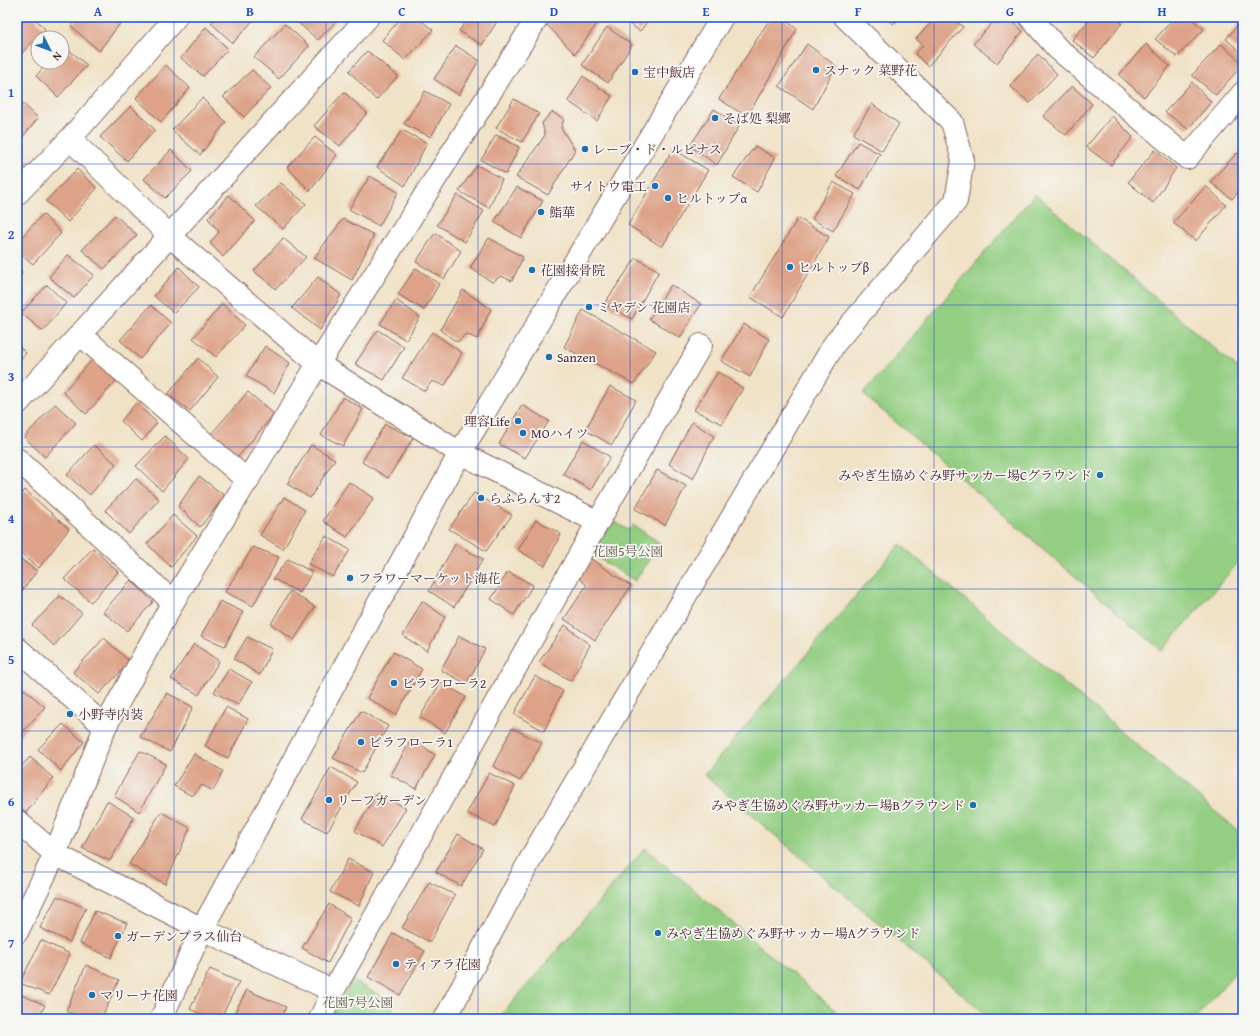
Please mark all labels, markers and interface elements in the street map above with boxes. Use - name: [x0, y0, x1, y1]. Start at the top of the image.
- text: A: [94, 2, 103, 21]
- text: B: [246, 2, 254, 21]
- text: C: [398, 2, 406, 21]
- text: D: [550, 2, 558, 21]
- text: E: [703, 2, 710, 21]
- text: F: [855, 2, 862, 21]
- text: G: [1006, 2, 1014, 21]
- text: H: [1157, 2, 1167, 21]
- north arrow: [30, 30, 70, 70]
- text: N: [49, 49, 66, 65]
- place label: スナック 菜野花: [824, 61, 917, 80]
- place label: 宝中飯店: [643, 63, 695, 82]
- marker: スナック 菜野花: [811, 65, 821, 75]
- marker: 宝中飯店: [630, 67, 640, 77]
- text: 1: [8, 83, 14, 102]
- place label: そば処 梨郷: [723, 109, 791, 128]
- marker: そば処 梨郷: [710, 113, 720, 123]
- place label: レーブ・ド・ルピナス: [593, 140, 722, 159]
- marker: レーブ・ド・ルピナス: [580, 144, 590, 154]
- place label: サイトウ電工: [570, 177, 647, 196]
- marker: サイトウ電工: [650, 181, 660, 191]
- place label: ヒルトップα: [676, 189, 748, 208]
- marker: ヒルトップα: [663, 193, 673, 203]
- place label: 鮨華: [549, 203, 575, 222]
- marker: 鮨華: [536, 207, 546, 217]
- text: 2: [8, 225, 15, 244]
- place label: ヒルトップβ: [798, 258, 870, 277]
- place label: 花園接骨院: [540, 261, 605, 280]
- marker: ヒルトップβ: [785, 262, 795, 272]
- marker: 花園接骨院: [527, 265, 537, 275]
- place label: ミヤデン 花園店: [597, 298, 691, 317]
- marker: ミヤデン 花園店: [584, 302, 594, 312]
- place label: Sanzen: [557, 348, 597, 367]
- marker: Sanzen: [544, 352, 554, 362]
- text: 3: [8, 367, 14, 386]
- place label: 理容Life: [464, 412, 510, 431]
- marker: 理容Life: [513, 416, 523, 426]
- place label: MOハイツ: [531, 424, 589, 443]
- marker: MOハイツ: [518, 428, 528, 438]
- place label: みやぎ生協めぐみ野サッカー場Cグラウンド: [838, 466, 1092, 485]
- marker: みやぎ生協めぐみ野サッカー場Cグラウンド: [1095, 470, 1105, 480]
- place label: らふらんす2: [489, 489, 560, 508]
- marker: らふらんす2: [476, 493, 486, 503]
- text: 4: [8, 509, 15, 528]
- park label: 花園5号公園: [592, 542, 664, 561]
- place label: フラワーマーケット海花: [358, 569, 500, 588]
- marker: フラワーマーケット海花: [345, 573, 355, 583]
- text: 5: [8, 650, 15, 669]
- place label: ビラフローラ2: [402, 674, 486, 693]
- marker: ビラフローラ2: [389, 678, 399, 688]
- place label: 小野寺内装: [78, 705, 143, 724]
- marker: 小野寺内装: [65, 709, 75, 719]
- place label: ビラフローラ1: [369, 733, 453, 752]
- marker: ビラフローラ1: [356, 737, 366, 747]
- place label: リーフガーデン: [337, 791, 427, 810]
- text: 6: [8, 792, 15, 811]
- marker: リーフガーデン: [324, 795, 334, 805]
- place label: みやぎ生協めぐみ野サッカー場Bグラウンド: [711, 796, 965, 815]
- marker: みやぎ生協めぐみ野サッカー場Bグラウンド: [968, 800, 978, 810]
- place label: みやぎ生協めぐみ野サッカー場Aグラウンド: [666, 924, 921, 943]
- place label: ガーデンプラス仙台: [126, 927, 242, 946]
- marker: みやぎ生協めぐみ野サッカー場Aグラウンド: [653, 928, 663, 938]
- marker: ガーデンプラス仙台: [113, 931, 123, 941]
- text: 7: [8, 934, 15, 953]
- place label: ティアラ花園: [404, 955, 481, 974]
- marker: ティアラ花園: [391, 959, 401, 969]
- place label: マリーナ花園: [100, 986, 178, 1005]
- marker: マリーナ花園: [87, 990, 97, 1000]
- park label: 花園7号公園: [322, 993, 394, 1012]

